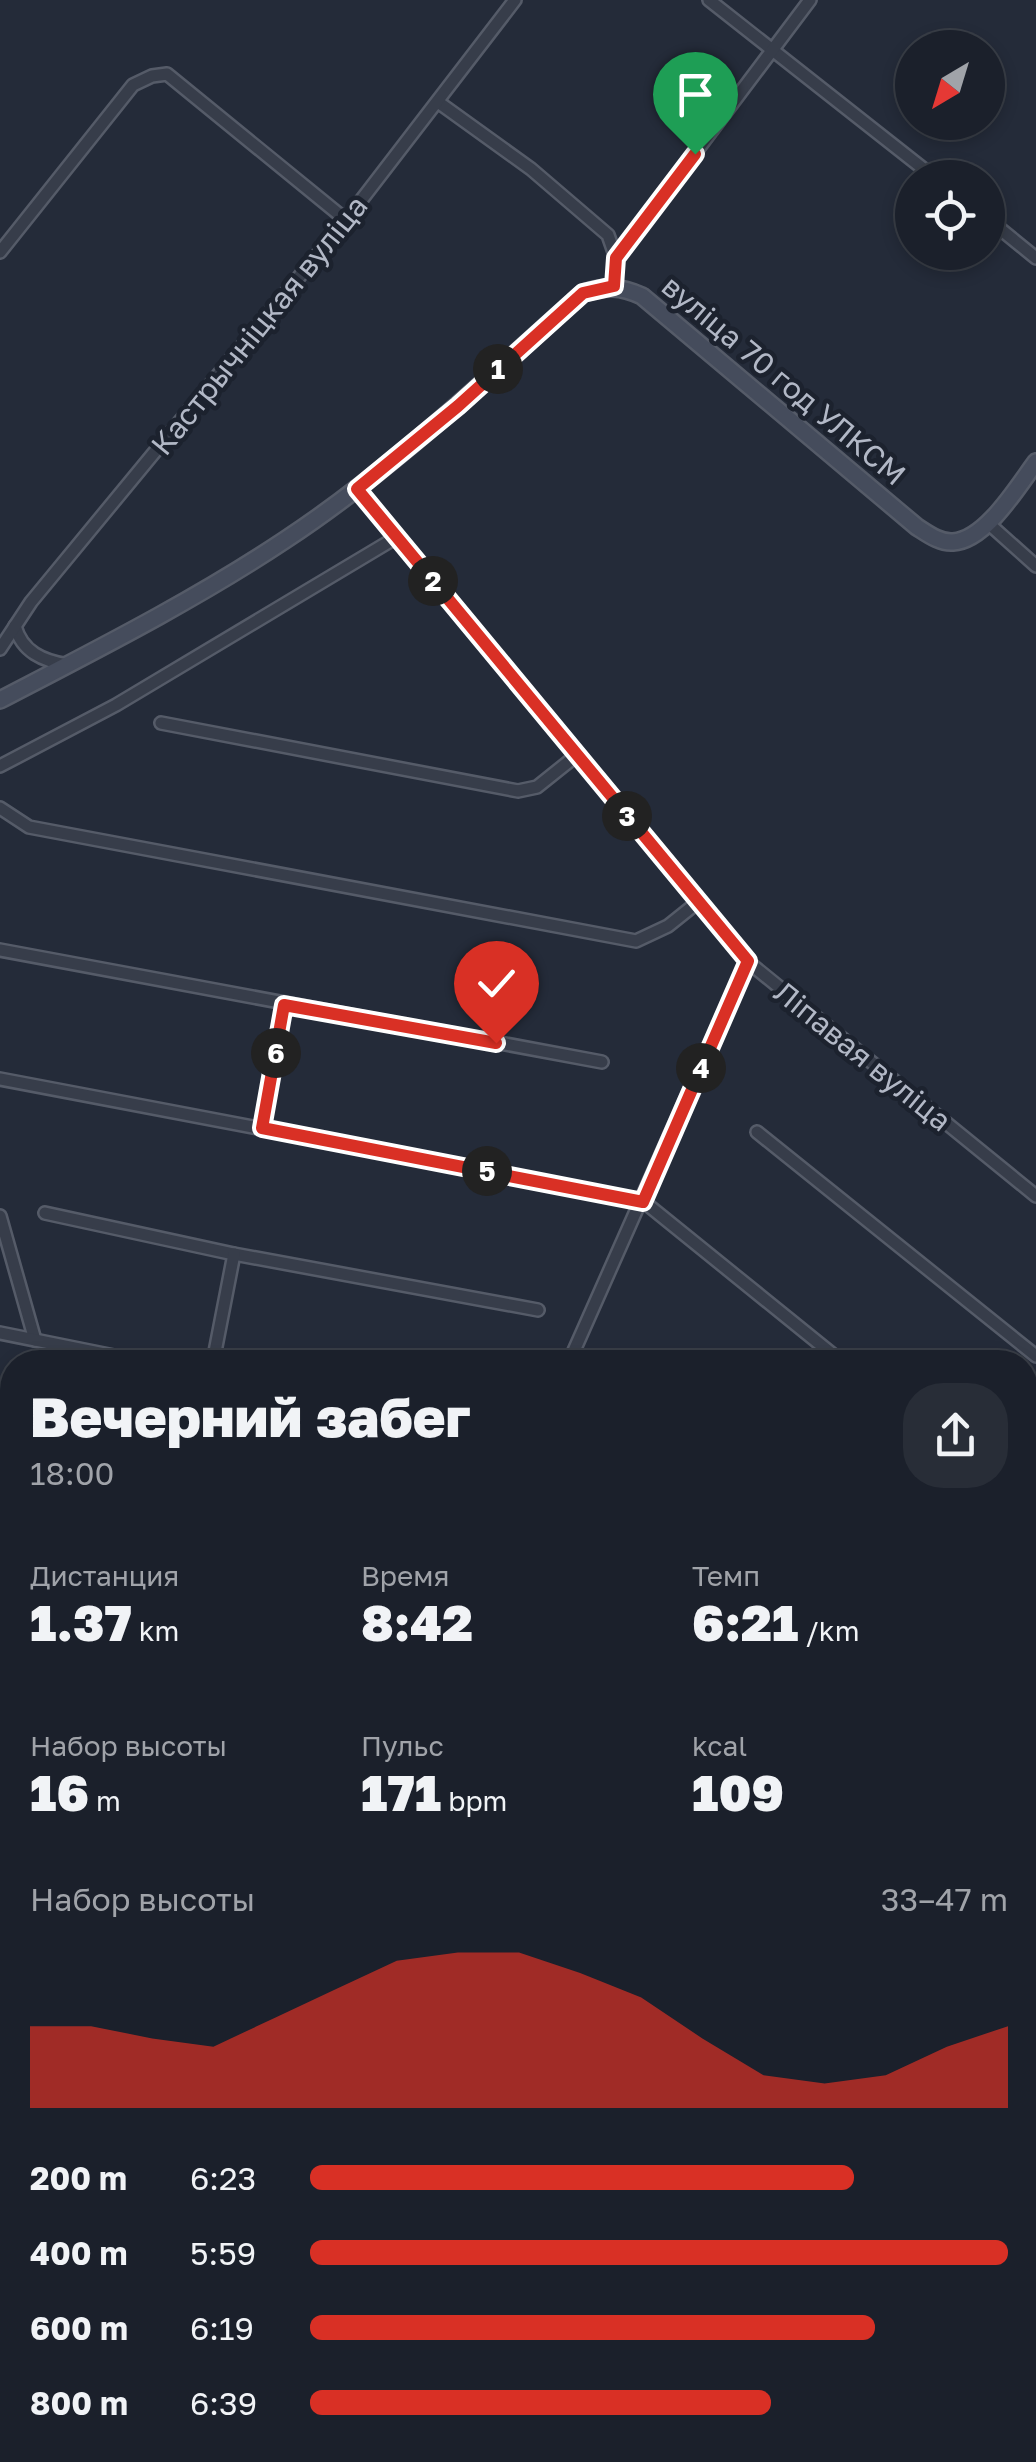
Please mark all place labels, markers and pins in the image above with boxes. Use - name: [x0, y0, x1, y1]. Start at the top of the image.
- pin: [653, 52, 738, 155]
- pin: 1: [473, 344, 523, 394]
- pin: 2: [408, 556, 458, 606]
- pin: 3: [602, 791, 652, 841]
- pin: [454, 941, 539, 1044]
- pin: 6: [251, 1028, 301, 1078]
- pin: 4: [676, 1043, 726, 1093]
- pin: 5: [462, 1146, 512, 1196]

